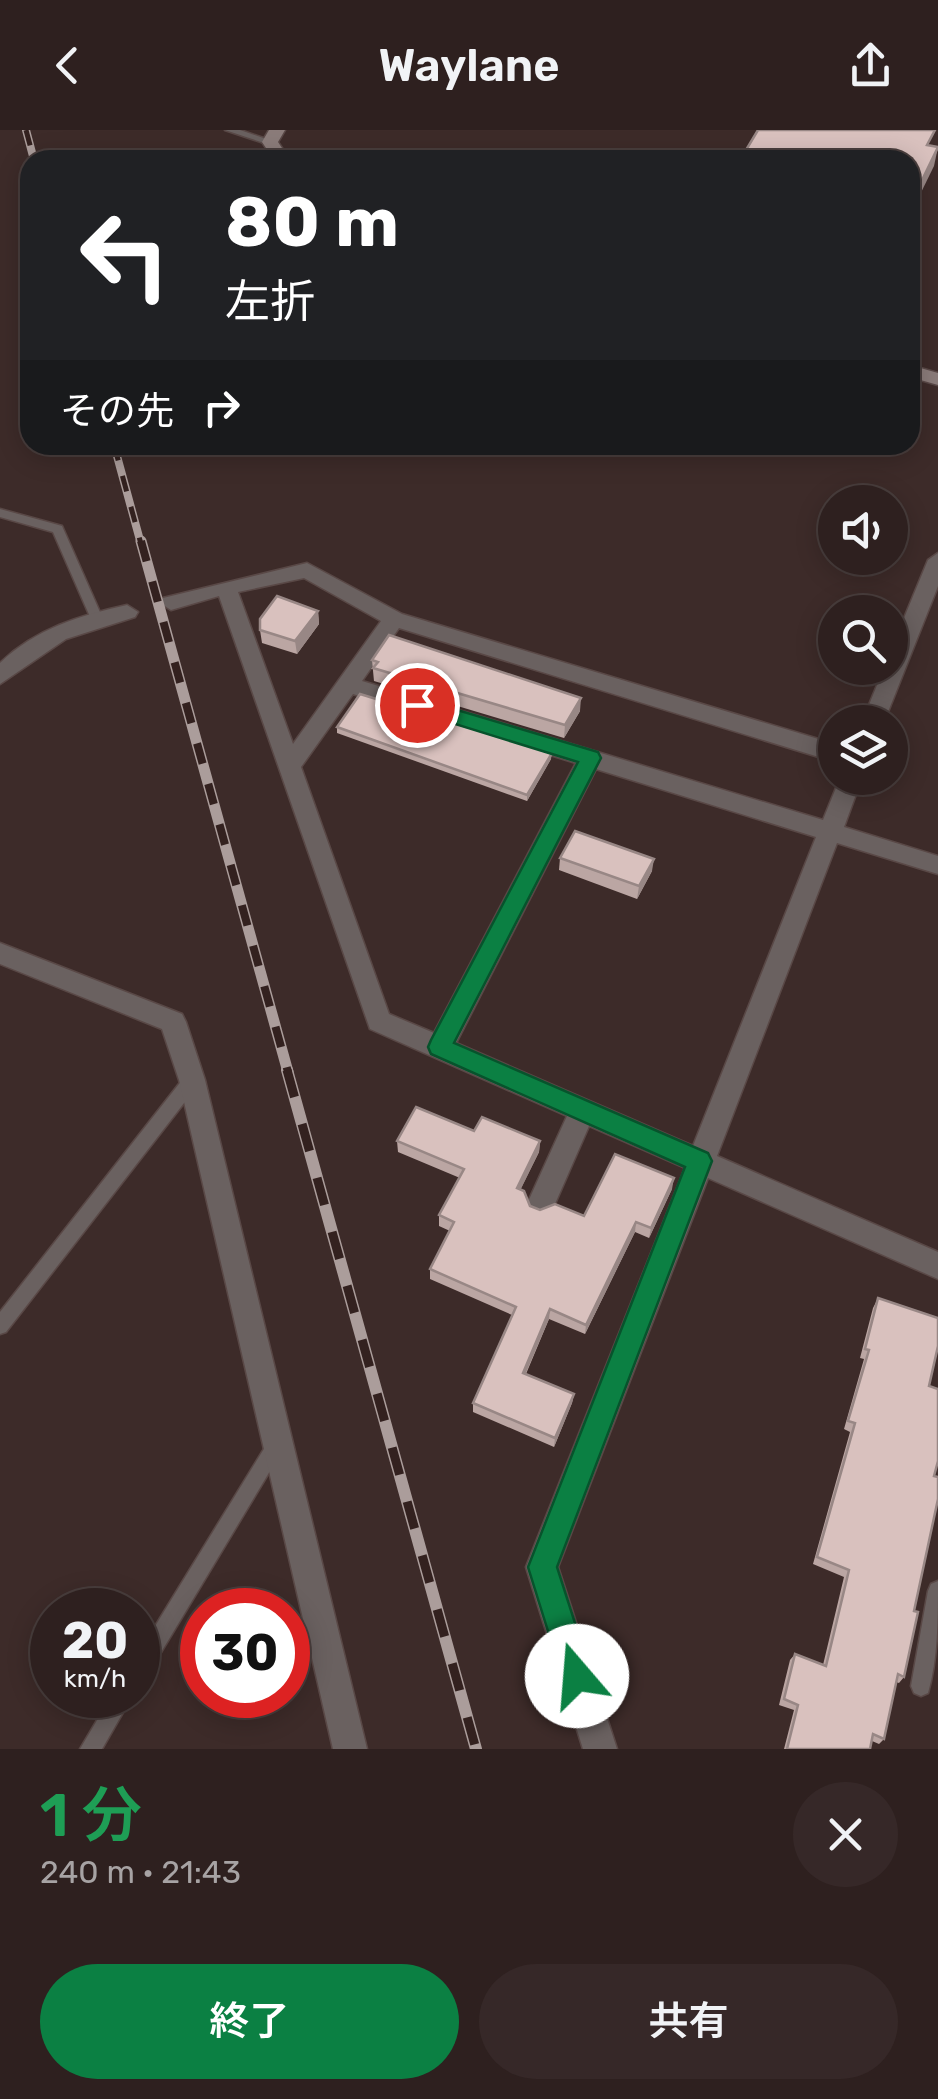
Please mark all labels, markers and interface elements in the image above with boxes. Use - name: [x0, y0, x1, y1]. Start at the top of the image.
- icon: back: [40, 38, 95, 93]
- icon: share: [843, 38, 898, 93]
- text: Waylane: [378, 39, 560, 92]
- text: 80 m: [225, 181, 399, 264]
- icon: left: [60, 190, 190, 320]
- text: 左折: [225, 275, 315, 328]
- icon: right: [194, 380, 249, 435]
- text: その先: [60, 388, 174, 434]
- map controls: [818, 485, 908, 795]
- button: sound: [818, 485, 908, 575]
- button: search: [818, 595, 908, 685]
- pin: [375, 663, 460, 748]
- icon: arrive: [390, 678, 445, 733]
- button: layers: [818, 705, 908, 795]
- speed limit sign: 30: [180, 1588, 310, 1718]
- text: 20: [62, 1611, 128, 1671]
- position arrow: [525, 1624, 629, 1728]
- text: km/h: [64, 1664, 126, 1693]
- text: 1 分: [40, 1780, 142, 1851]
- button: close: [793, 1782, 898, 1887]
- text: 240 m · 21:43: [40, 1853, 241, 1891]
- button: 終了: [40, 1964, 459, 2079]
- button: 共有: [479, 1964, 898, 2079]

